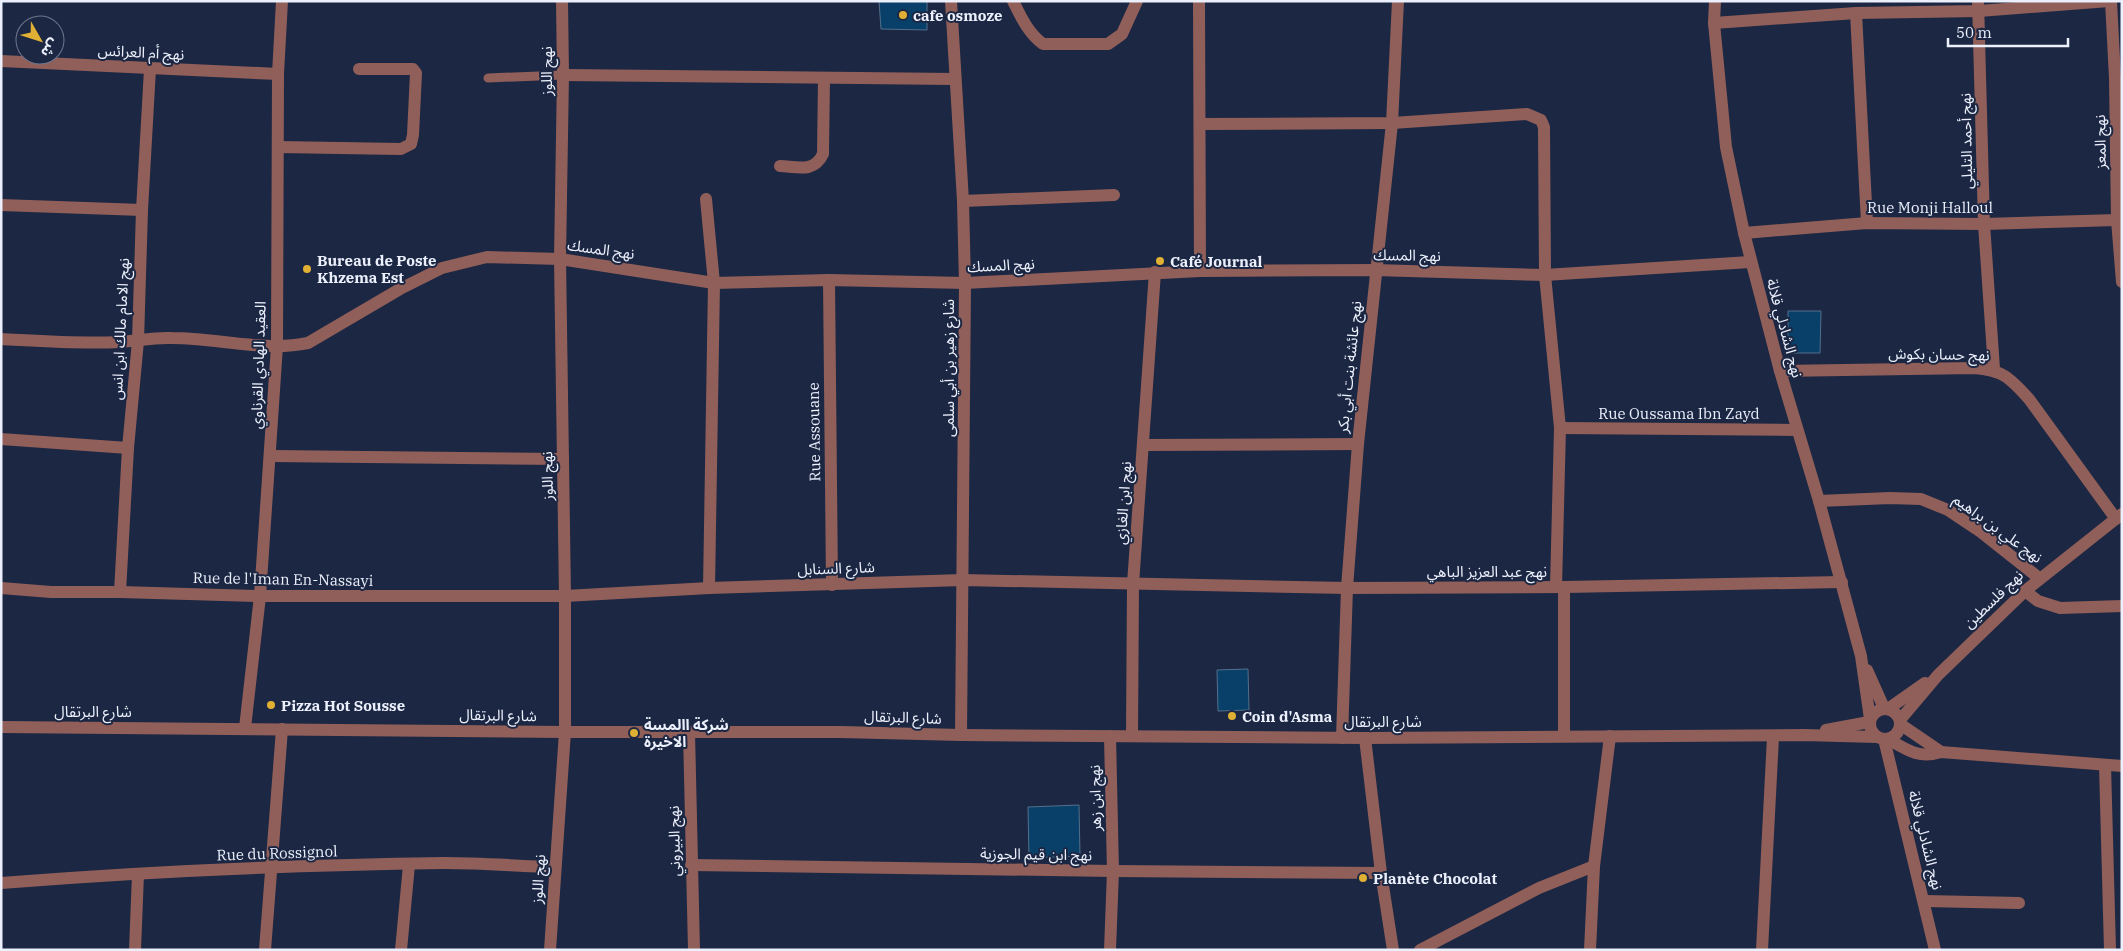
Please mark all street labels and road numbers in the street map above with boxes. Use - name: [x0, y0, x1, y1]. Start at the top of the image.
- street label: نهج أم العرائس: [97, 40, 185, 67]
- street label: نهج اللوز: [537, 46, 559, 97]
- street label: نهج أحمد التليلي: [1956, 93, 1979, 189]
- street label: نهج المعز: [2090, 114, 2113, 171]
- street label: Rue Monji Halloul: [1867, 198, 1993, 217]
- street label: نهج المسك: [566, 235, 636, 266]
- street label: نهج المسك: [1373, 245, 1441, 268]
- street label: نهج المسك: [967, 254, 1035, 279]
- street label: نهج الامام مالك ابن انس: [107, 257, 136, 401]
- street label: نهج الشادلي قلالة: [1760, 276, 1807, 380]
- street label: شارع زهير بن أبي سلمى: [939, 299, 961, 437]
- street label: نهج عائشة بنت أبي بكر: [1332, 300, 1368, 435]
- street label: العقيد الهادي القرناوي: [246, 301, 272, 429]
- street label: نهج حسان بكوش: [1888, 344, 1990, 367]
- street label: Rue Assouane: [804, 382, 824, 482]
- street label: Rue Oussama Ibn Zayd: [1598, 404, 1760, 423]
- street label: نهج اللوز: [537, 451, 560, 502]
- street label: نهج ابن الغازي: [1111, 461, 1138, 545]
- street label: نهج علي بن براهيم: [1948, 489, 2046, 569]
- street label: شارع السنابل: [797, 557, 875, 582]
- street label: نهج عبد العزيز الباهي: [1427, 562, 1547, 584]
- street label: نهج فلسطين: [1959, 566, 2029, 634]
- street label: Rue de l'Iman En-Nassayi: [193, 568, 374, 590]
- street label: شارع البرتقال: [54, 702, 132, 724]
- street label: شارع البرتقال: [459, 705, 537, 728]
- street label: شارع البرتقال: [864, 706, 942, 731]
- street label: شارع البرتقال: [1344, 712, 1422, 734]
- street label: نهج ابن زهر: [1085, 765, 1108, 832]
- street label: نهج الشادلي قلالة: [1902, 788, 1948, 892]
- street label: نهج البيروني: [664, 805, 687, 877]
- street label: Rue du Rossignol: [216, 841, 338, 865]
- street label: نهج ابن قيم الجوزية: [980, 844, 1092, 867]
- street label: نهج اللوز: [527, 854, 552, 906]

